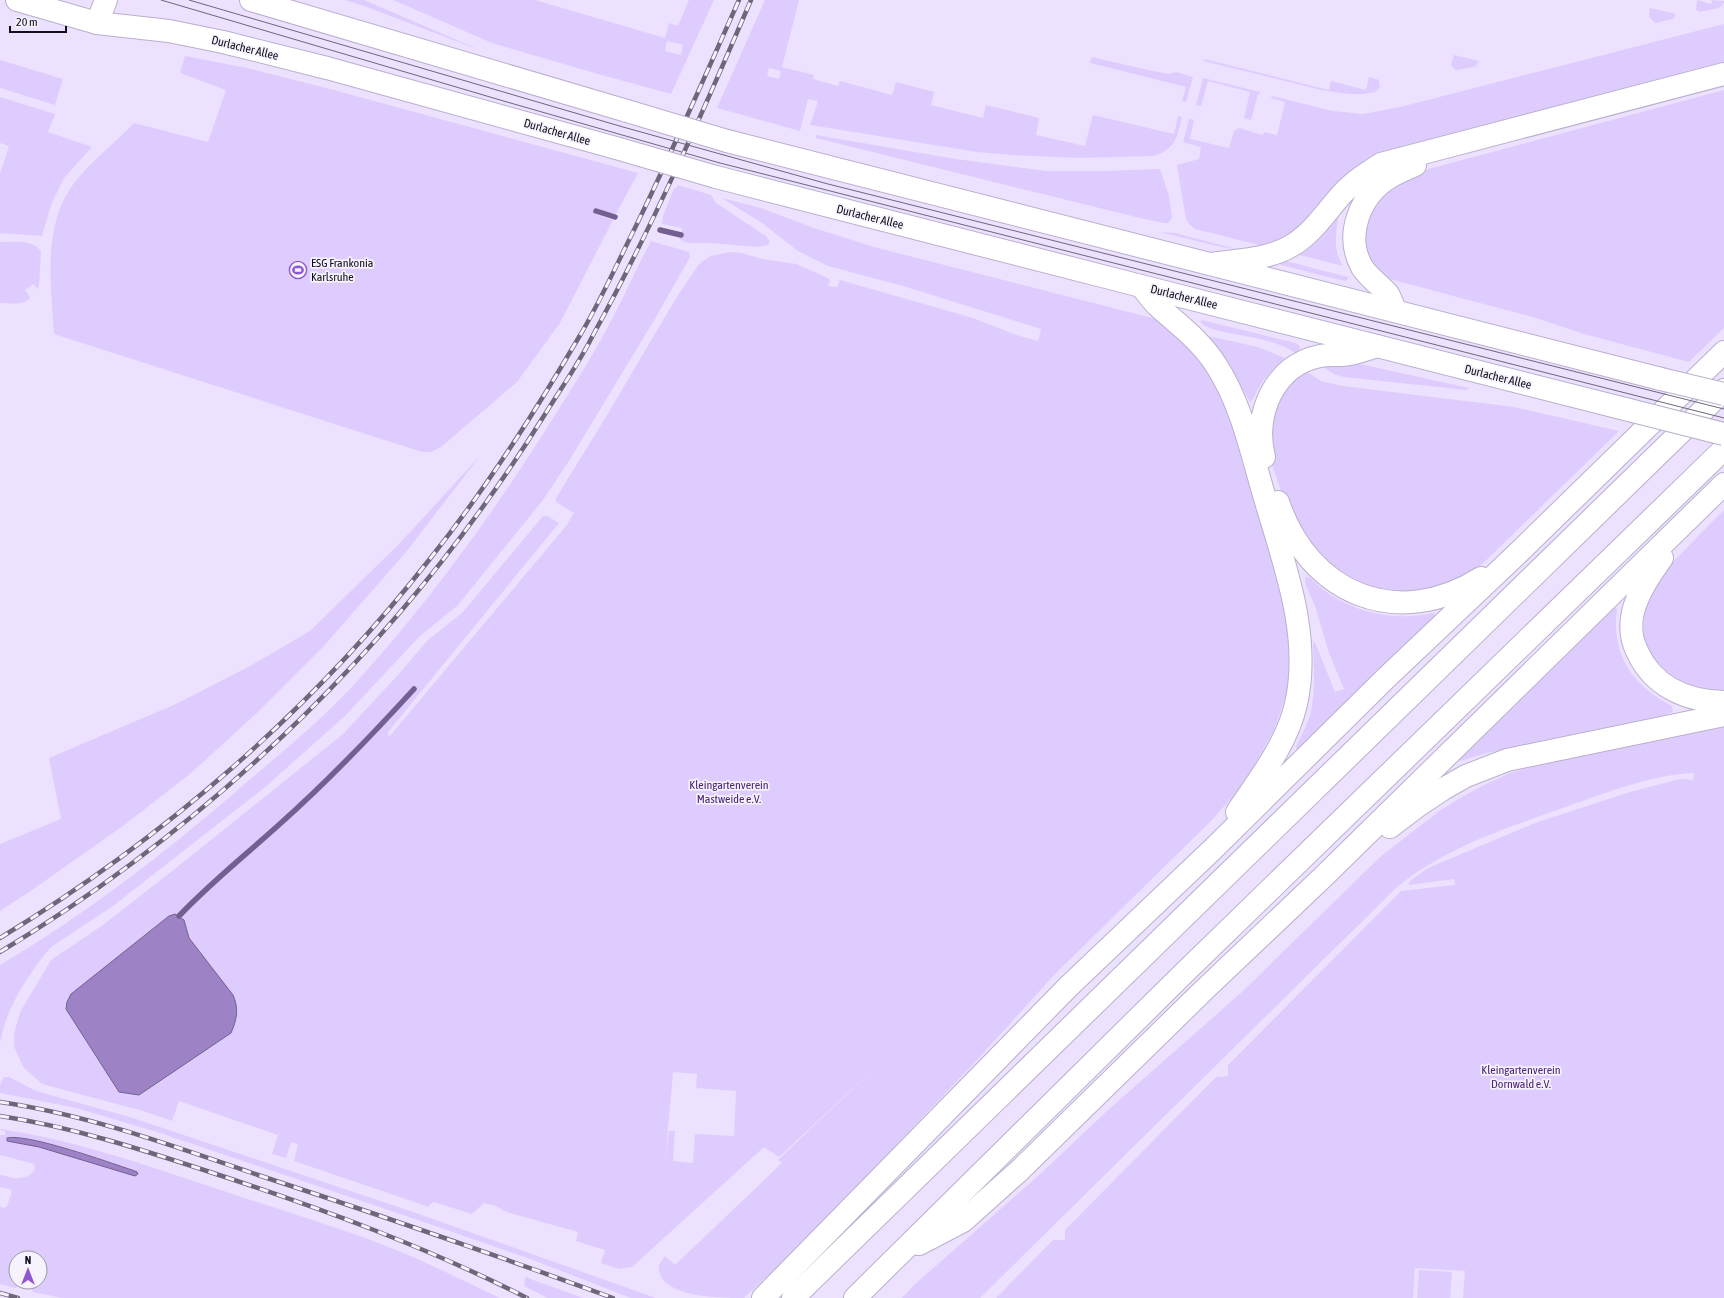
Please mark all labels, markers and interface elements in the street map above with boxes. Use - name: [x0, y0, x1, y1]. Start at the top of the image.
- scale bar: [10, 8, 66, 34]
- text: 20 m: [16, 15, 38, 29]
- street label: Durlacher Allee: [210, 33, 280, 63]
- street label: Durlacher Allee: [522, 116, 592, 148]
- street label: Durlacher Allee: [835, 202, 905, 232]
- place label: ESG Frankonia Karlsruhe: [311, 256, 373, 284]
- sports icon: ESG Frankonia Karlsruhe: [288, 260, 308, 280]
- street label: Durlacher Allee: [1149, 282, 1219, 312]
- street label: Durlacher Allee: [1463, 362, 1533, 392]
- park label: Kleingartenverein Mastweide e.V.: [689, 778, 769, 806]
- park label: Kleingartenverein Dornwald e.V.: [1481, 1063, 1561, 1091]
- north arrow: [8, 1250, 48, 1290]
- text: N: [25, 1254, 31, 1266]

